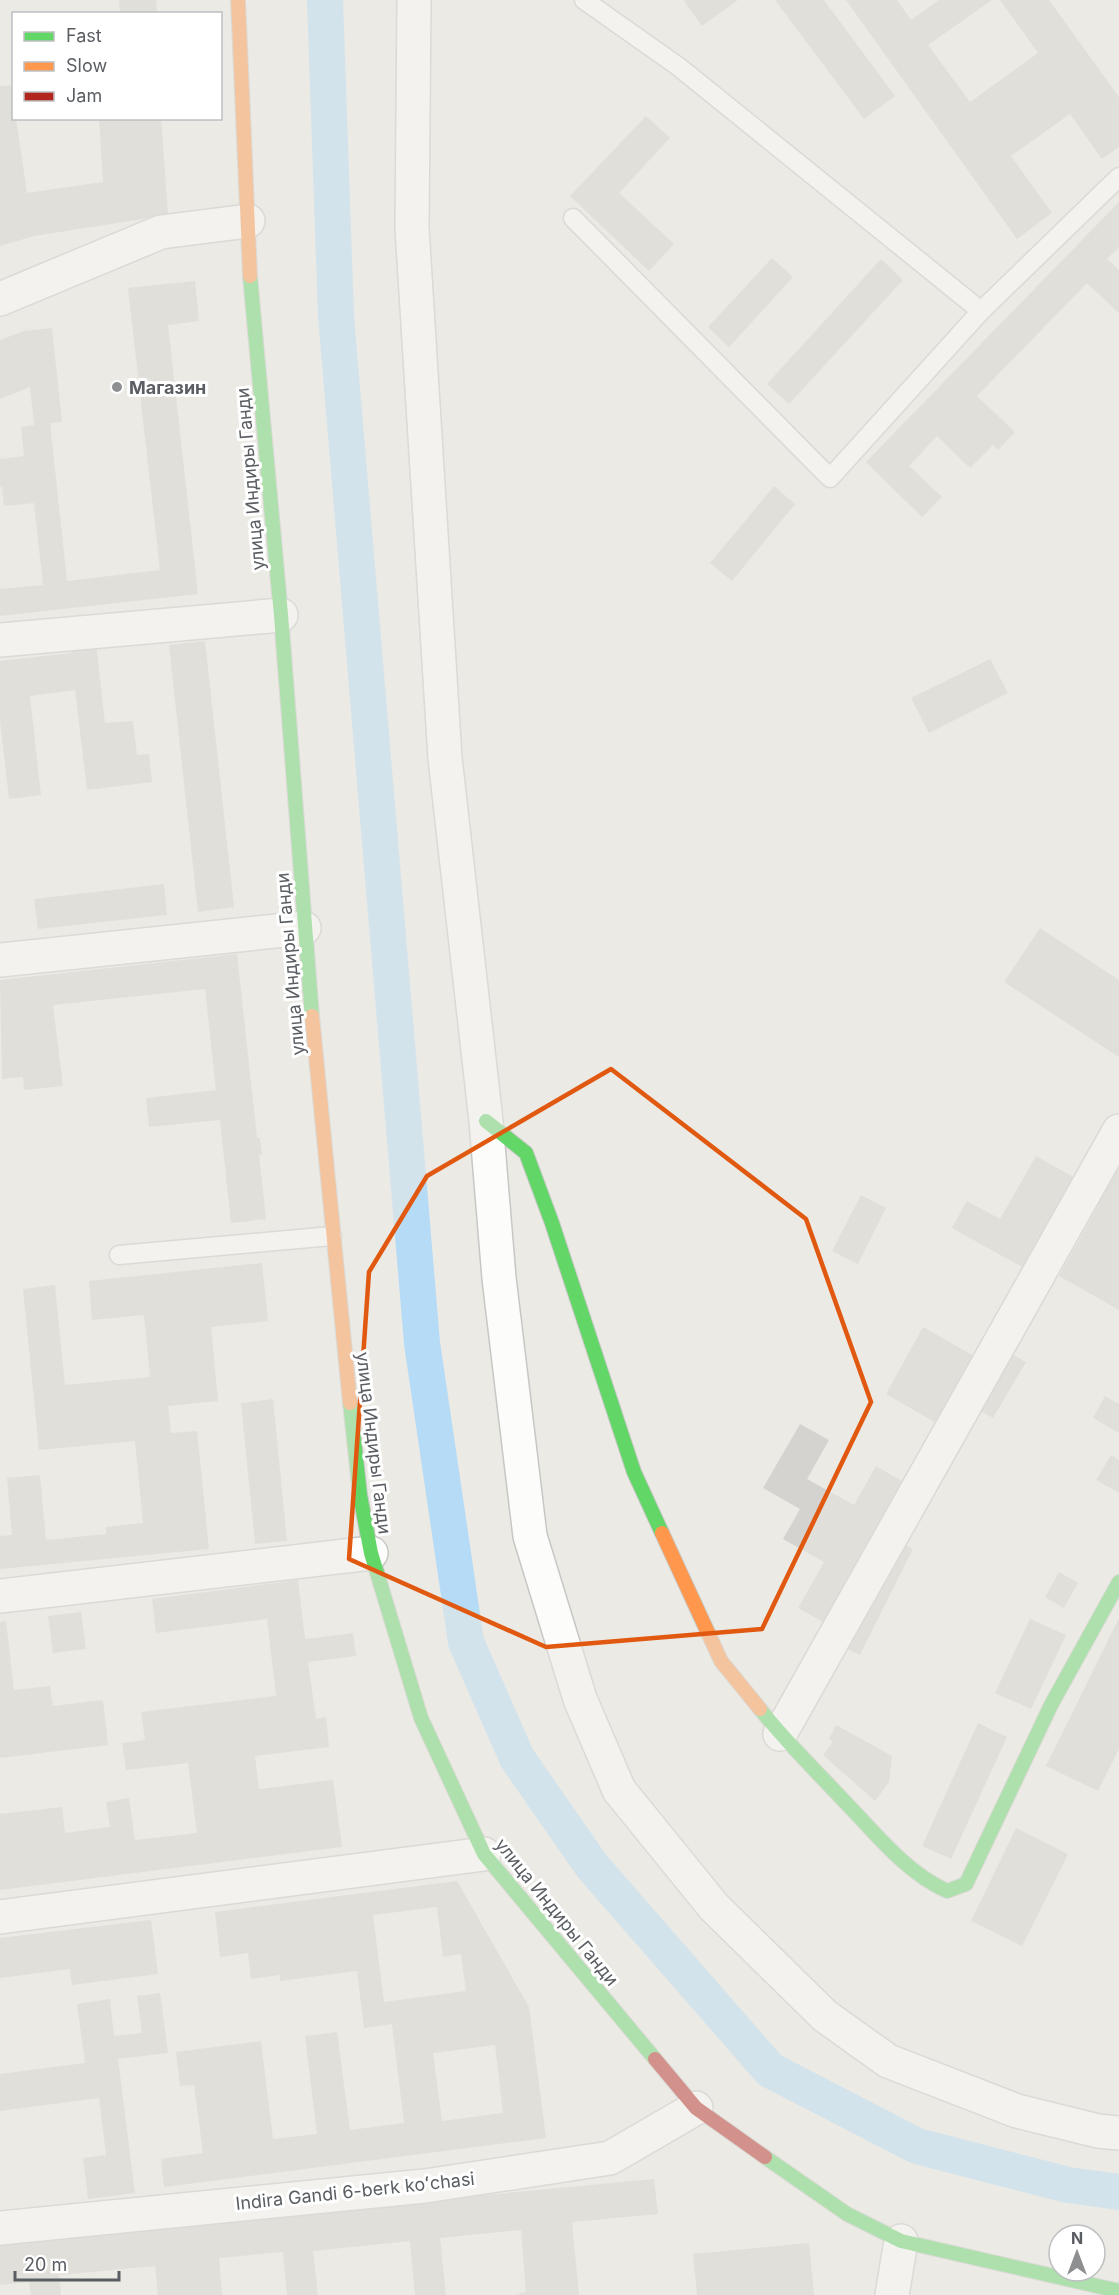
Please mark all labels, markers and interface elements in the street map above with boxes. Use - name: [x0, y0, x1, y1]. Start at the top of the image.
- legend: [12, 12, 222, 120]
- text: Fast: [66, 25, 102, 46]
- text: Slow: [66, 55, 107, 76]
- text: Jam: [66, 85, 102, 106]
- place label: Магазин: [129, 377, 206, 398]
- marker: Магазин: [110, 380, 124, 394]
- street label: улица Индиры Ганди: [232, 387, 268, 571]
- street label: улица Индиры Ганди: [272, 872, 308, 1056]
- street label: улица Индиры Ганди: [352, 1351, 396, 1535]
- street label: улица Индиры Ганди: [491, 1834, 623, 1990]
- street label: Indira Gandi 6-berk koʻchasi: [234, 2168, 476, 2214]
- north arrow: [1047, 2223, 1107, 2283]
- text: N: [1071, 2228, 1083, 2248]
- scale bar: [15, 2244, 118, 2282]
- text: 20 m: [24, 2254, 67, 2275]

